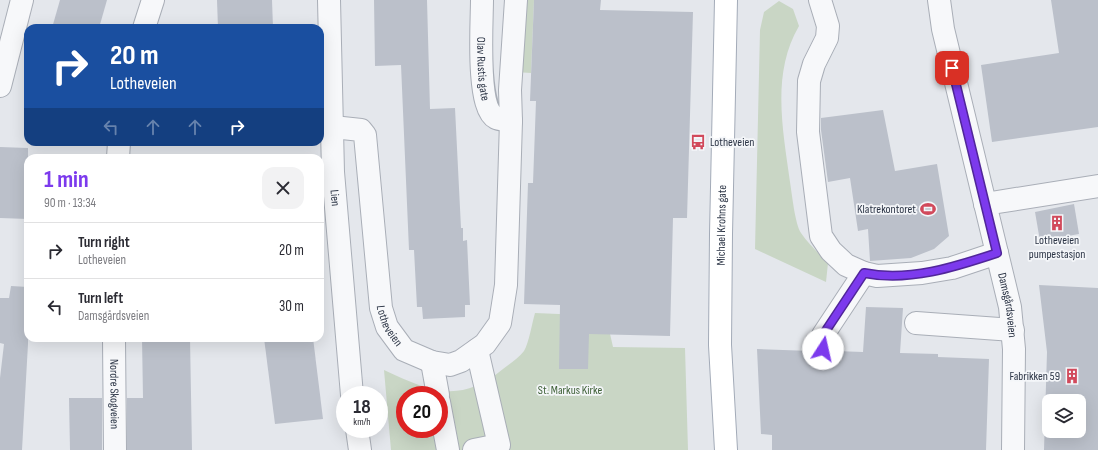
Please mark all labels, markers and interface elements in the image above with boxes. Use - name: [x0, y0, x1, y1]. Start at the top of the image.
- street label: Olav Rustis gate: [473, 37, 493, 103]
- text: 20 m: [110, 39, 159, 72]
- icon: right: [44, 40, 96, 92]
- pin: [935, 51, 969, 85]
- icon: arrive: [941, 57, 963, 79]
- text: Lotheveien: [110, 73, 177, 94]
- icon: left: [100, 116, 122, 138]
- icon: ahead: [142, 116, 164, 138]
- icon: ahead: [184, 116, 206, 138]
- icon: right: [226, 116, 248, 138]
- bus stop icon: Lotheveien: [689, 133, 707, 151]
- place label: Lotheveien: [710, 135, 754, 150]
- text: 1 min: [44, 165, 89, 194]
- button: close: [262, 167, 304, 209]
- street label: Michael Krohns gate: [714, 184, 730, 266]
- street label: Lien: [327, 189, 343, 207]
- text: 90 m · 13:34: [44, 195, 96, 211]
- sports icon: Klatrekontoret: [919, 200, 937, 218]
- place label: Klatrekontoret: [857, 202, 916, 217]
- building icon: Lotheveien pumpestasjon: [1048, 214, 1066, 232]
- text: Turn right: [78, 233, 130, 252]
- place label: Lotheveien pumpestasjon: [1029, 233, 1085, 262]
- icon: right: [44, 240, 66, 262]
- text: 20 m: [279, 241, 304, 260]
- text: Lotheveien: [78, 252, 126, 268]
- street label: Damsgårdsveien: [994, 271, 1020, 338]
- text: Turn left: [78, 289, 123, 308]
- icon: left: [44, 296, 66, 318]
- text: 30 m: [279, 297, 304, 316]
- street label: Lotheveien: [373, 305, 406, 349]
- text: Damsgårdsveien: [78, 308, 149, 324]
- position arrow: [802, 328, 844, 370]
- street label: Nordre Skogveien: [106, 359, 122, 429]
- building icon: Fabrikken 59: [1063, 367, 1081, 385]
- place label: Fabrikken 59: [1009, 369, 1060, 384]
- park label: St. Markus Kirke: [538, 383, 602, 398]
- speed limit sign: 20: [396, 386, 448, 438]
- map controls: [1042, 394, 1086, 438]
- button: layers: [1042, 394, 1086, 438]
- text: 18: [353, 395, 371, 419]
- text: km/h: [353, 416, 371, 428]

